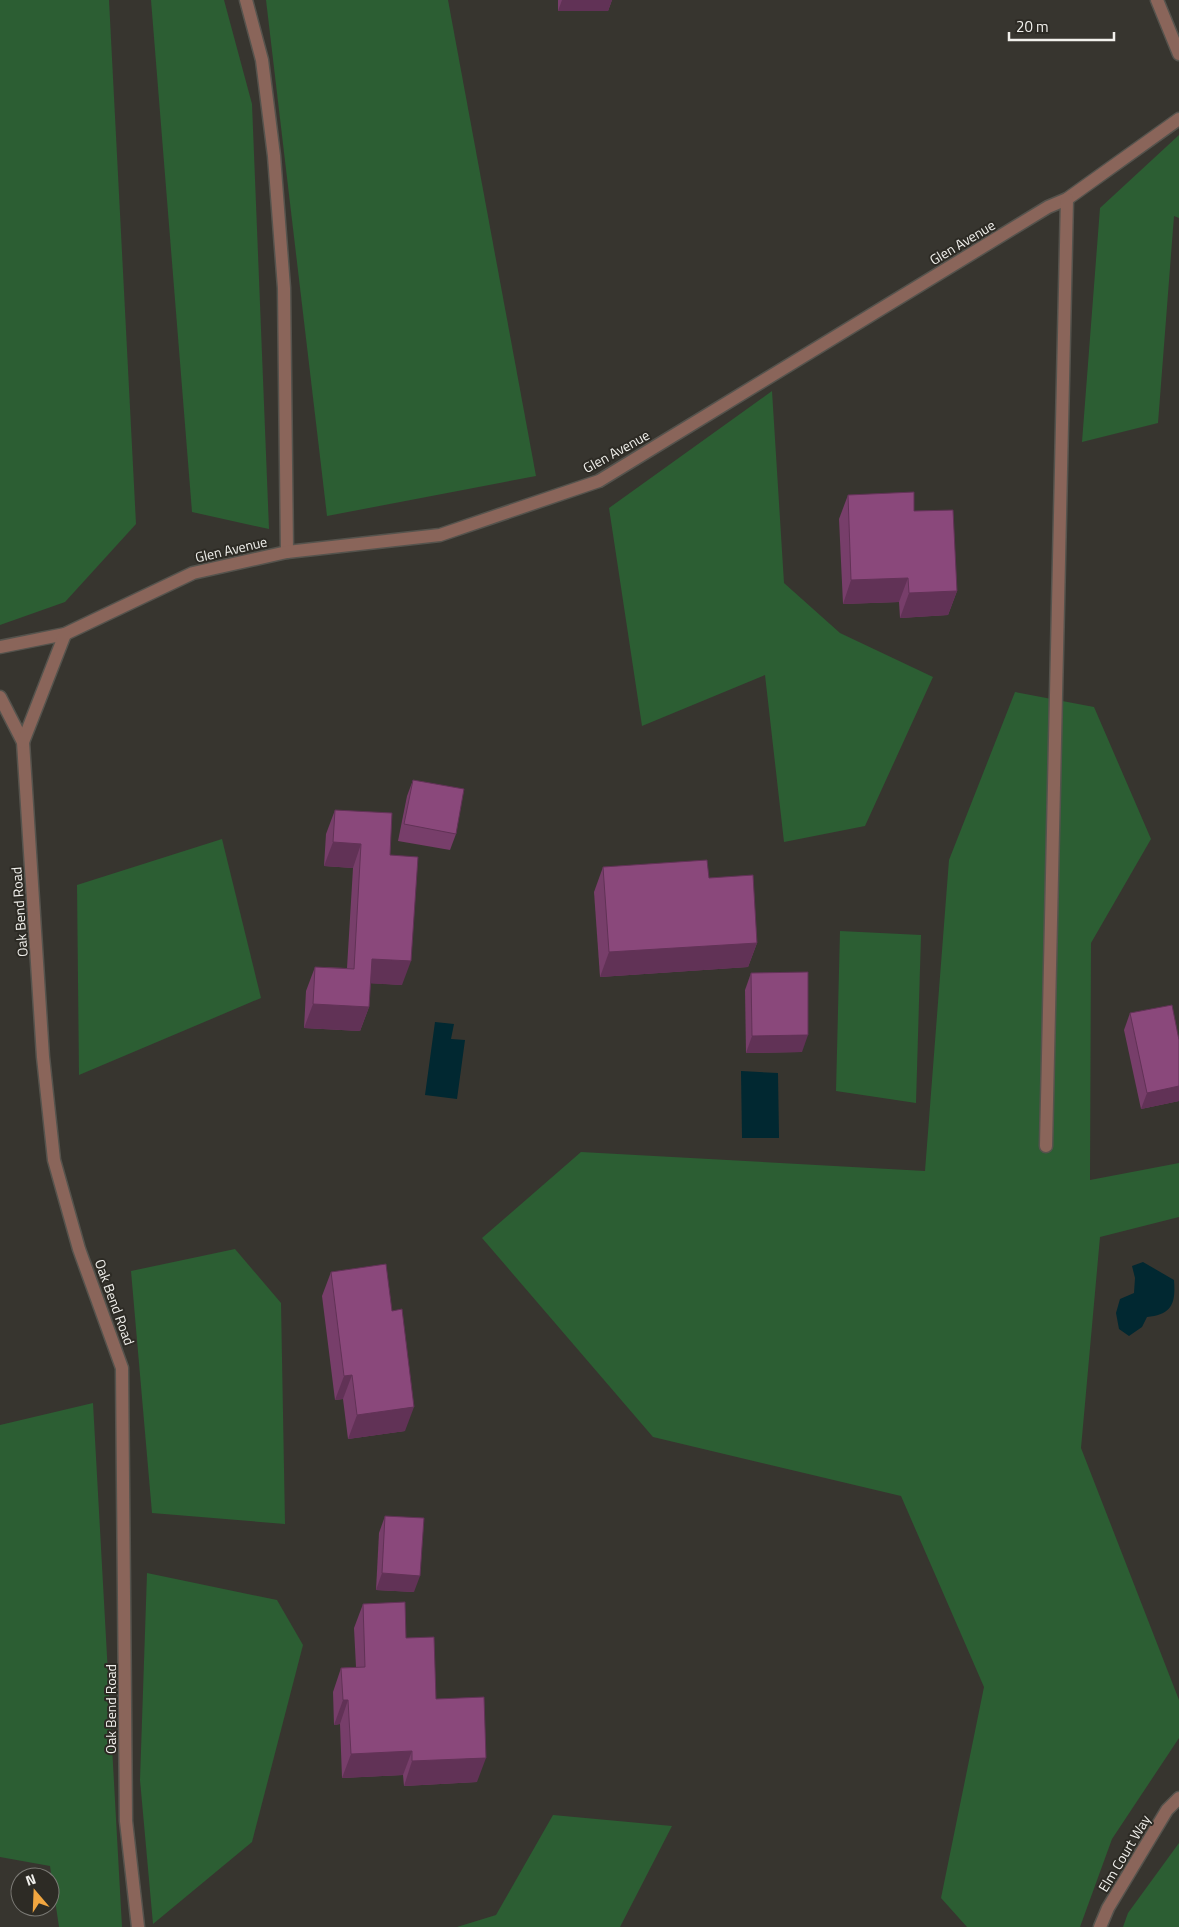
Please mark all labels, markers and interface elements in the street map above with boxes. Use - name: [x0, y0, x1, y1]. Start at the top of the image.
- scale bar: [1009, 10, 1114, 42]
- text: 20 m: [1016, 15, 1049, 38]
- street label: Glen Avenue: [925, 214, 999, 270]
- street label: Glen Avenue: [579, 424, 653, 478]
- street label: Glen Avenue: [193, 531, 269, 567]
- street label: Oak Bend Road: [5, 866, 33, 958]
- street label: Oak Bend Road: [90, 1256, 140, 1348]
- street label: Oak Bend Road: [100, 1664, 121, 1754]
- street label: Elm Court Way: [1093, 1810, 1155, 1896]
- north arrow: [10, 1867, 60, 1917]
- text: N: [23, 1868, 39, 1891]

